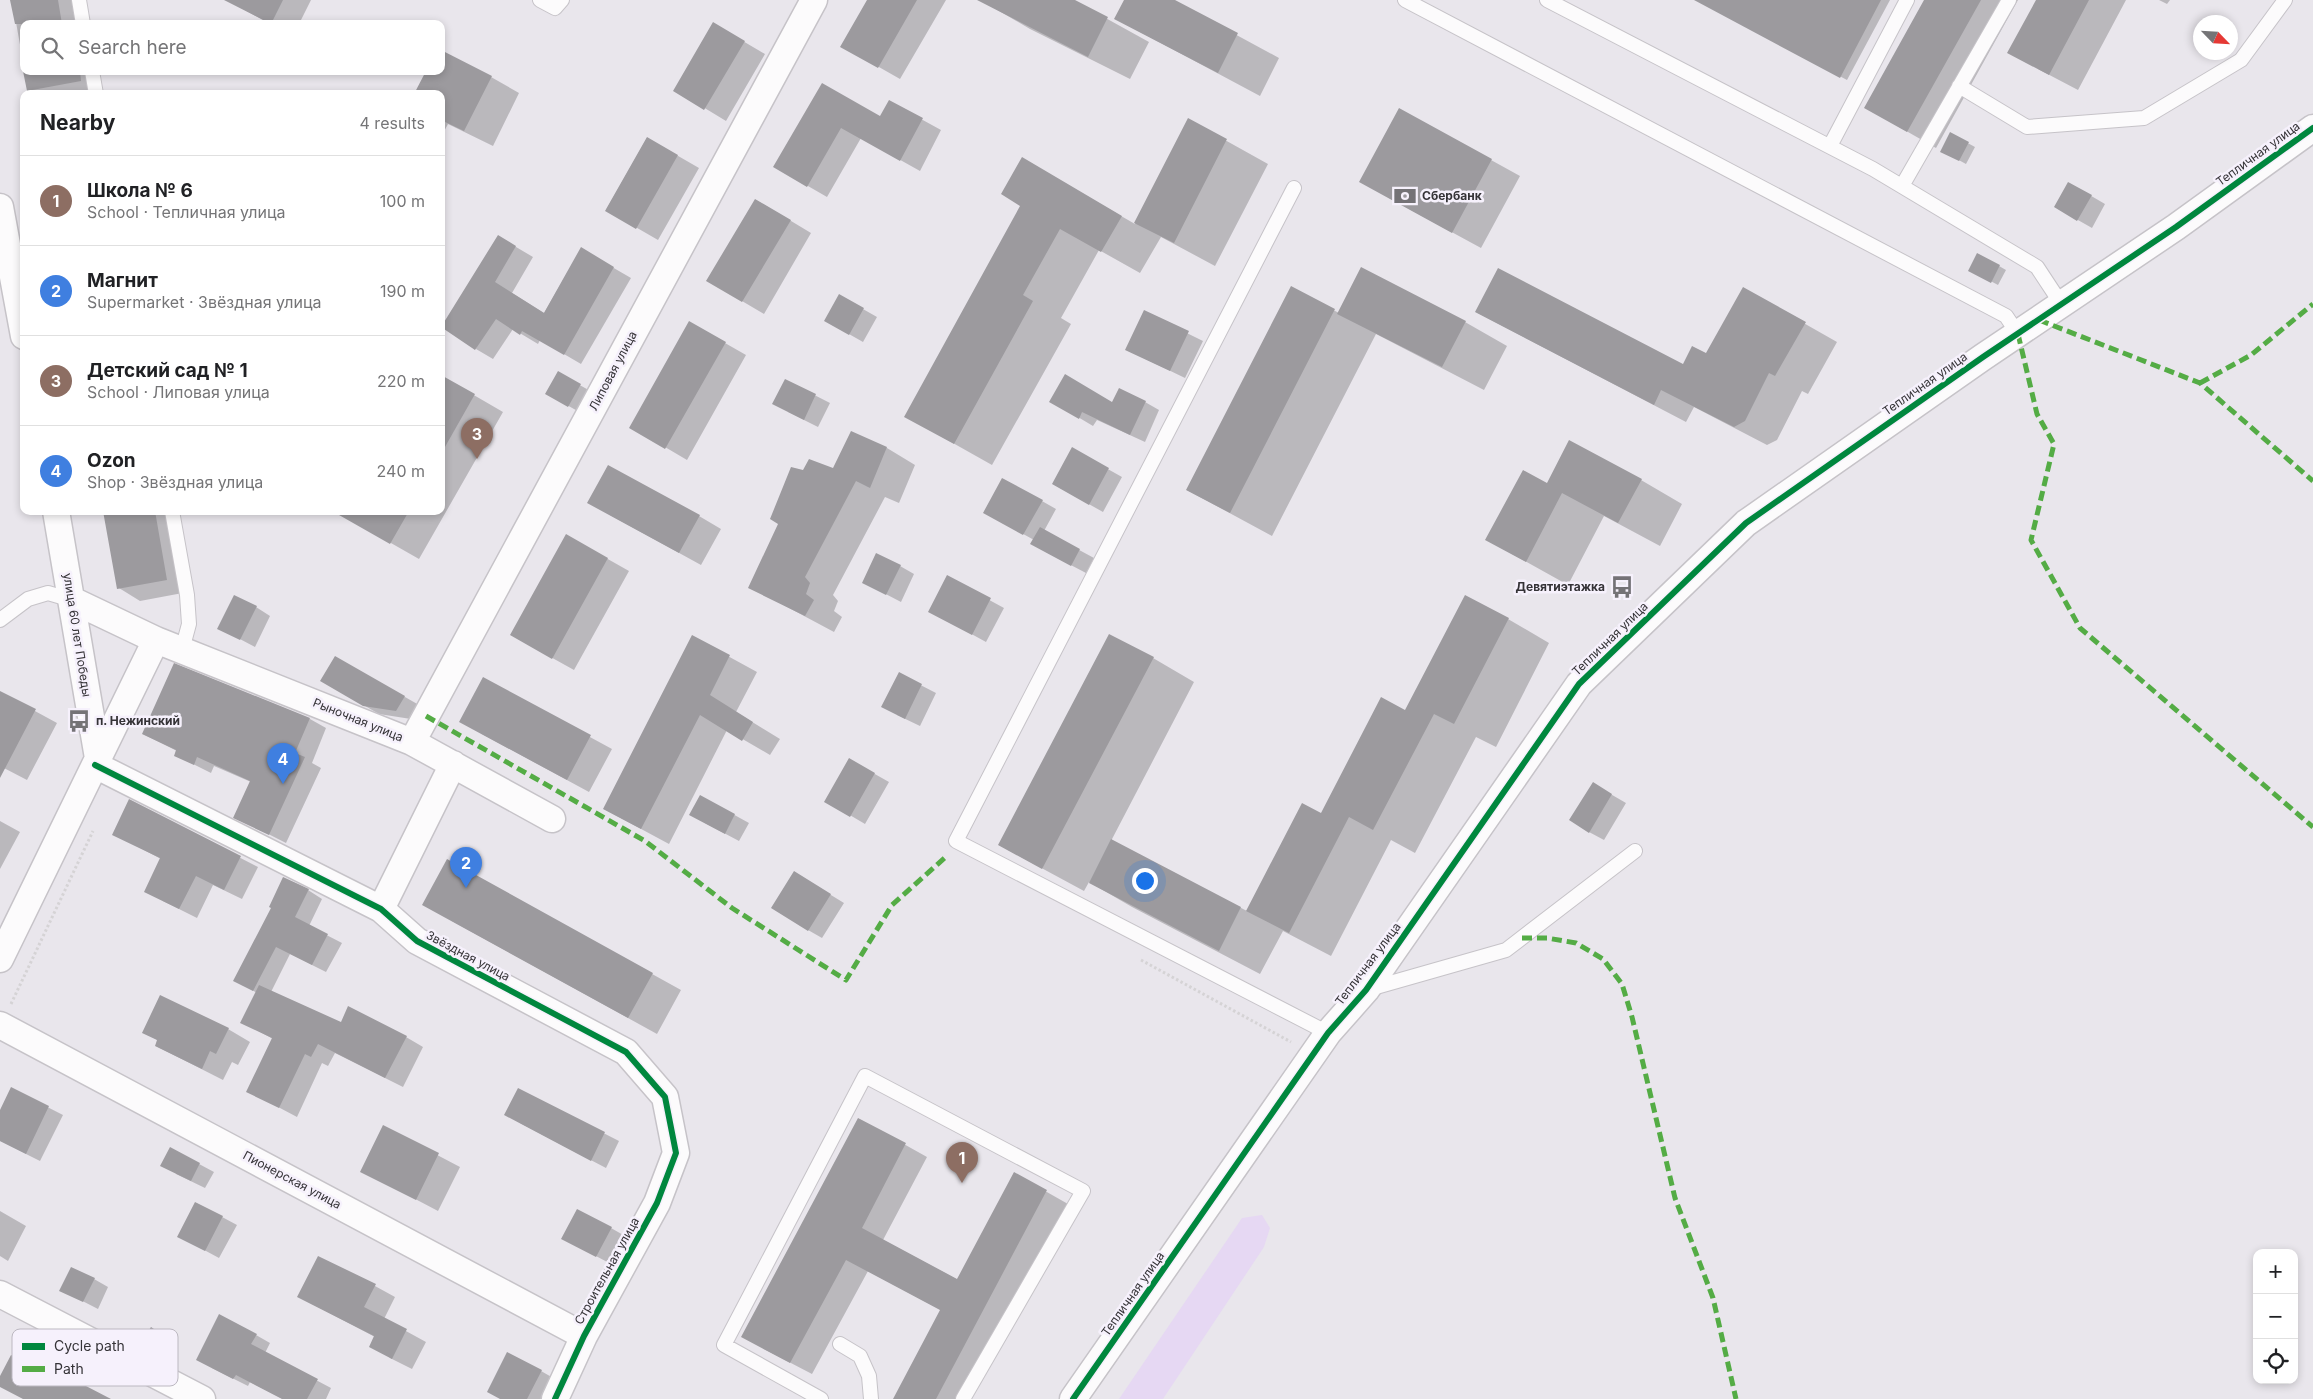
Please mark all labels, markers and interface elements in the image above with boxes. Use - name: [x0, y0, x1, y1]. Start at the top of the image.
- north arrow: [2193, 15, 2238, 60]
- search box: [20, 20, 445, 75]
- icon: search: [38, 34, 66, 62]
- text: Search here: [78, 36, 187, 59]
- text: Nearby: [40, 110, 115, 135]
- text: 4 results: [360, 113, 425, 133]
- street label: Тепличная улица: [2213, 118, 2302, 189]
- text: Школа № 6: [87, 179, 193, 202]
- bank icon: Сбербанк: [1392, 183, 1418, 209]
- place label: Сбербанк: [1422, 188, 1482, 203]
- text: 1: [53, 191, 59, 211]
- text: 100 m: [380, 191, 425, 211]
- text: School · Тепличная улица: [87, 202, 286, 222]
- text: Магнит: [87, 269, 158, 292]
- text: 2: [51, 281, 61, 301]
- text: 190 m: [380, 281, 425, 301]
- text: Supermarket · Звёздная улица: [87, 292, 321, 312]
- street label: Липовая улица: [585, 328, 640, 413]
- street label: Тепличная улица: [1880, 349, 1970, 418]
- text: Детский сад № 1: [87, 359, 248, 382]
- text: 3: [51, 371, 61, 391]
- text: 220 m: [377, 371, 425, 391]
- text: School · Липовая улица: [87, 382, 270, 402]
- pin: 3: [461, 418, 493, 459]
- text: Ozon: [87, 449, 136, 472]
- text: 4: [51, 461, 61, 481]
- text: 240 m: [377, 461, 425, 481]
- text: Shop · Звёздная улица: [87, 472, 263, 492]
- street label: улица 60 лет Победы: [60, 572, 95, 698]
- bus stop icon: Девятиэтажка: [1609, 574, 1635, 600]
- place label: Девятиэтажка: [1516, 579, 1605, 594]
- street label: Тепличная улица: [1569, 599, 1651, 679]
- street label: Рыночная улица: [311, 695, 405, 744]
- bus stop icon: п. Нежинский: [66, 708, 92, 734]
- place label: п. Нежинский: [96, 713, 180, 728]
- pin: 4: [267, 743, 299, 784]
- pin: 2: [450, 847, 482, 888]
- your location: [1132, 868, 1158, 894]
- street label: Тепличная улица: [1332, 919, 1404, 1008]
- street label: Звёздная улица: [424, 927, 513, 984]
- pin: 1: [946, 1142, 978, 1183]
- street label: Пионерская улица: [241, 1147, 344, 1212]
- street label: Строительная улица: [571, 1215, 642, 1327]
- street label: Тепличная улица: [1098, 1249, 1167, 1339]
- map controls: [2253, 1249, 2298, 1384]
- button: +: [2253, 1249, 2298, 1294]
- button: −: [2253, 1294, 2298, 1339]
- legend: [12, 1329, 178, 1386]
- text: Cycle path: [54, 1337, 125, 1354]
- button: locate: [2253, 1339, 2298, 1384]
- text: Path: [54, 1360, 84, 1377]

